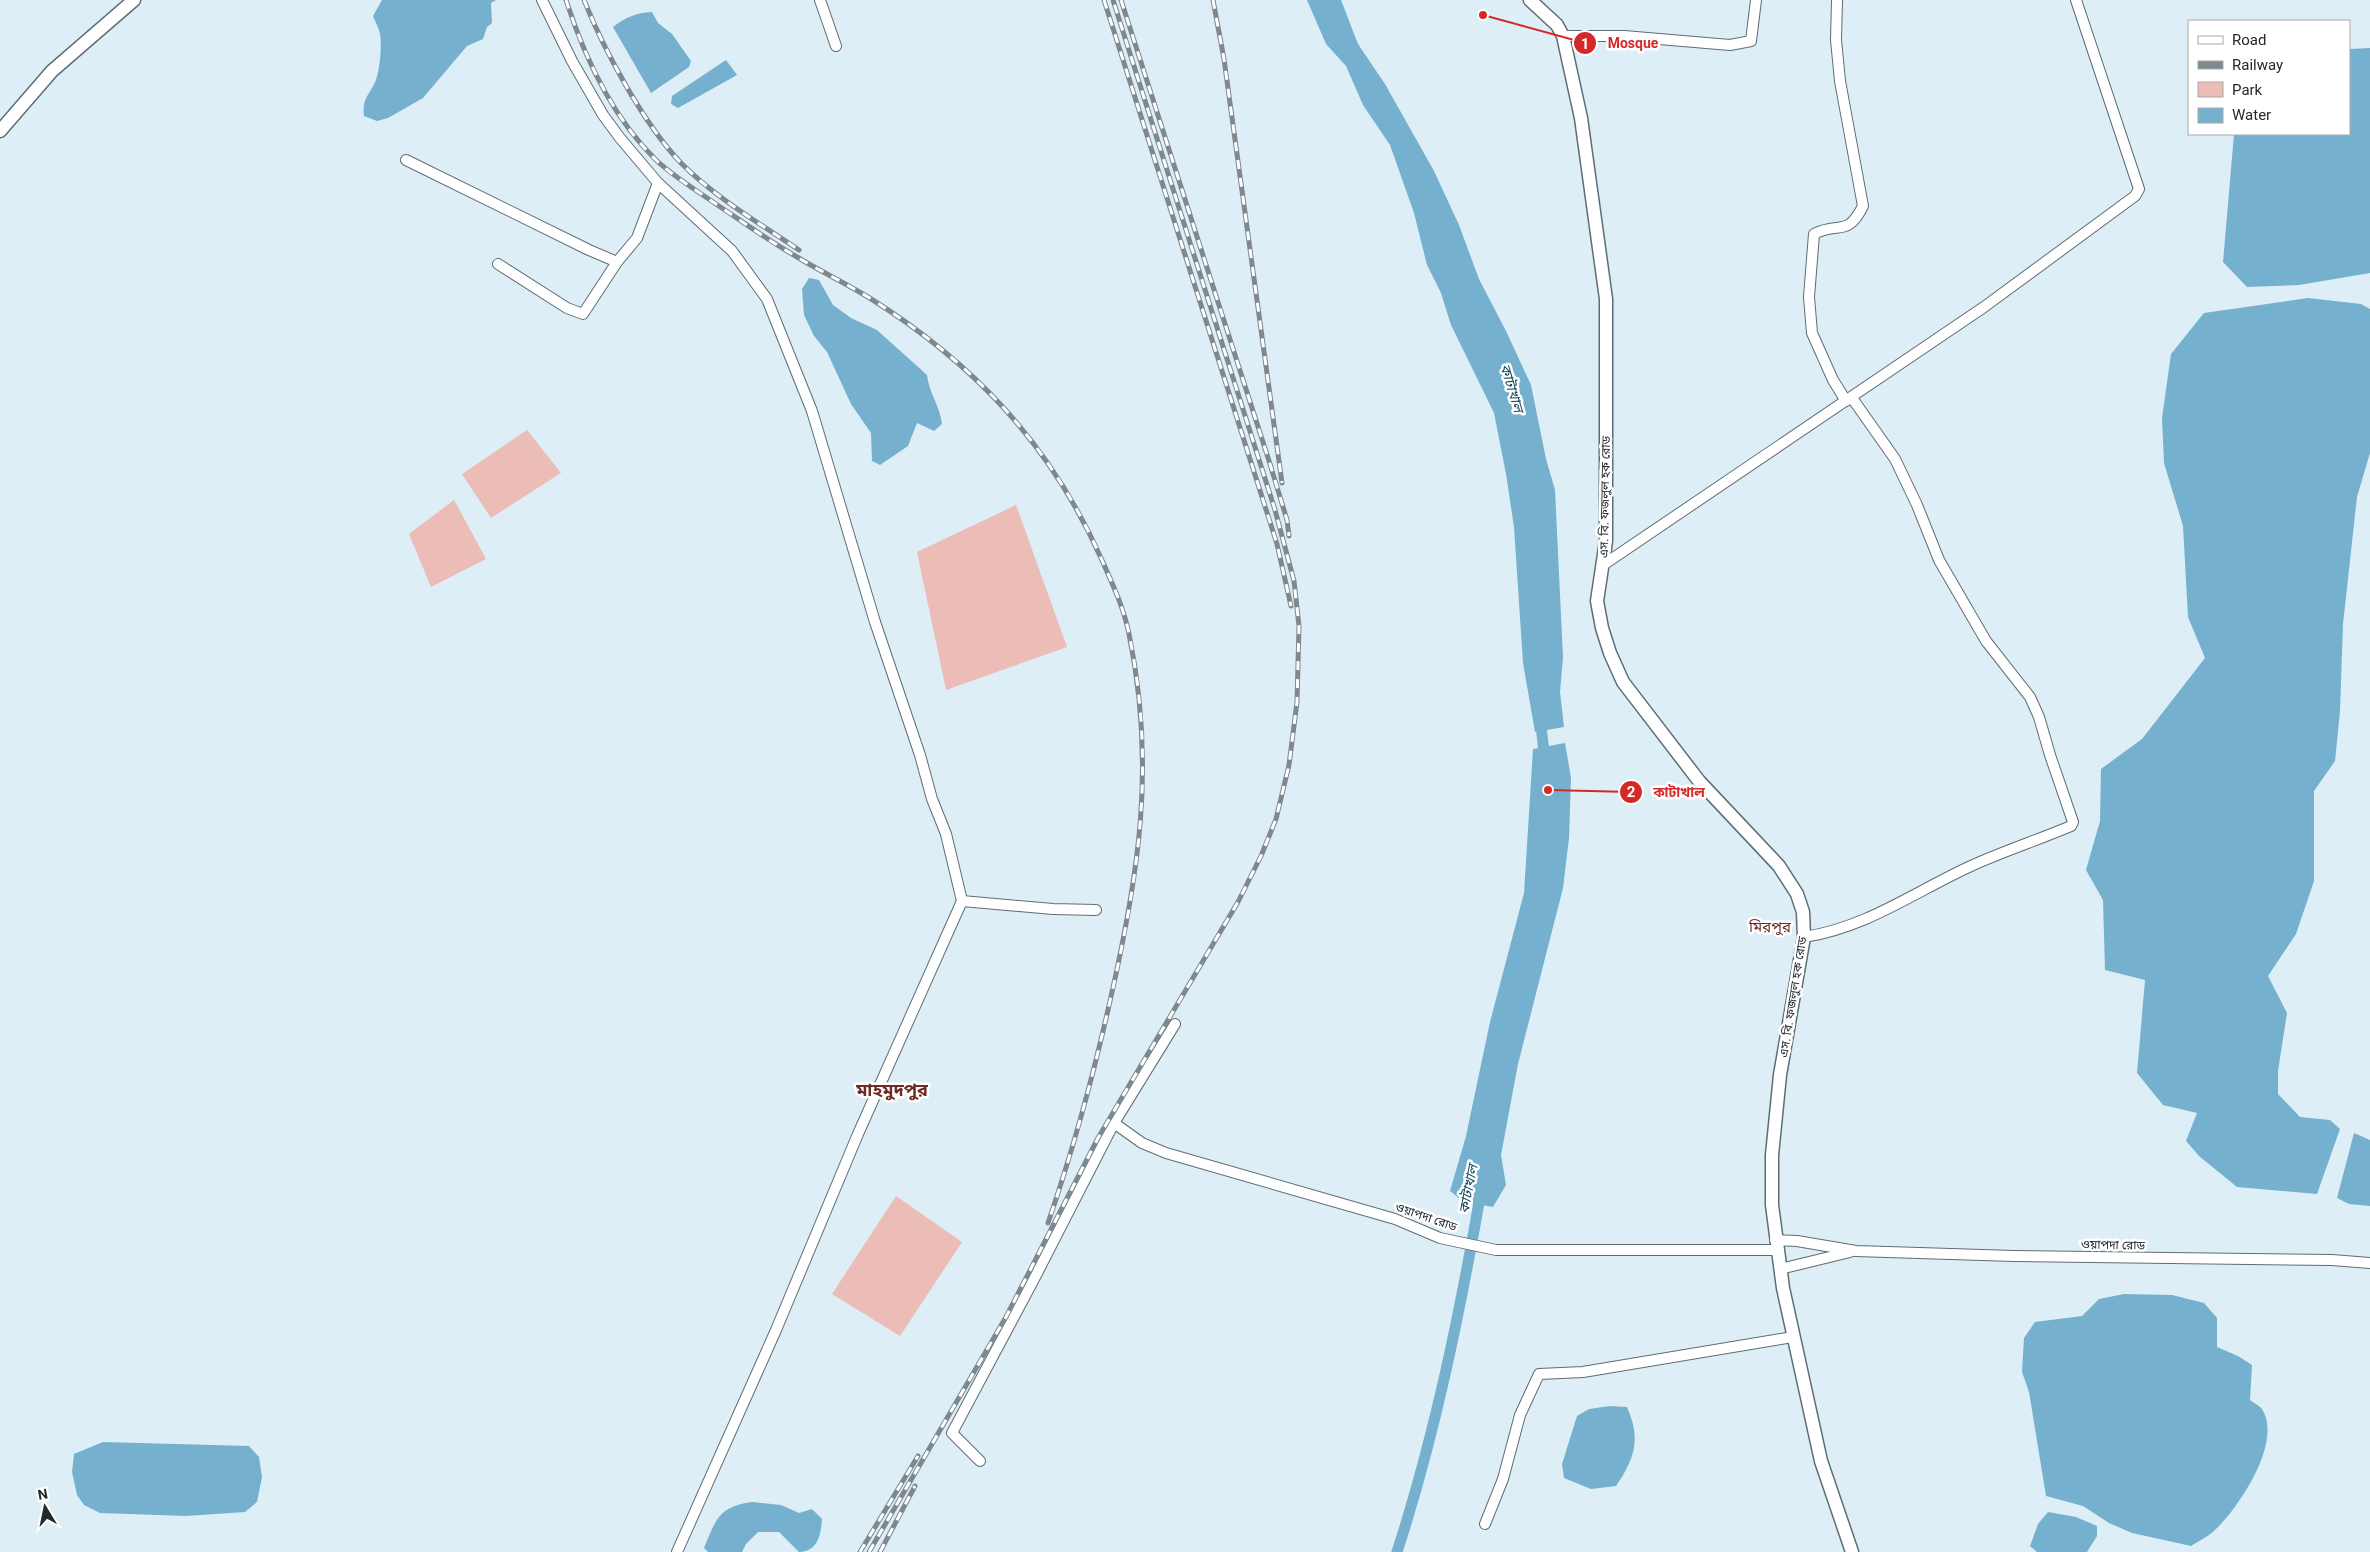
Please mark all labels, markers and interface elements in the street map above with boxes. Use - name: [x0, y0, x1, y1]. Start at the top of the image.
- legend: [2188, 20, 2350, 135]
- callout: Mosque: [1573, 29, 1668, 58]
- text: Road: [2232, 31, 2266, 49]
- text: 1: [1581, 35, 1589, 53]
- text: Mosque: [1608, 35, 1659, 51]
- text: Railway: [2232, 56, 2283, 74]
- text: Park: [2232, 81, 2263, 99]
- text: Water: [2232, 106, 2271, 124]
- water label: কাটাখাল: [1497, 362, 1528, 417]
- street label: এস. বি. ফজলুল হক রোড: [1596, 435, 1614, 558]
- callout: কাটাখাল: [1619, 778, 1715, 807]
- text: 2: [1627, 783, 1636, 801]
- text: কাটাখাল: [1652, 784, 1705, 800]
- district label: মিরপুর: [1748, 918, 1792, 936]
- street label: এস. বি. ফজলুল হক রোড: [1776, 935, 1811, 1059]
- district label: মাহমুদপুর: [855, 1079, 929, 1101]
- water label: কাটাখাল: [1455, 1160, 1481, 1215]
- street label: ওয়াপদা রোড: [1393, 1200, 1459, 1234]
- street label: ওয়াপদা রোড: [2081, 1237, 2146, 1253]
- north arrow: [20, 1482, 70, 1532]
- text: N: [36, 1485, 49, 1503]

